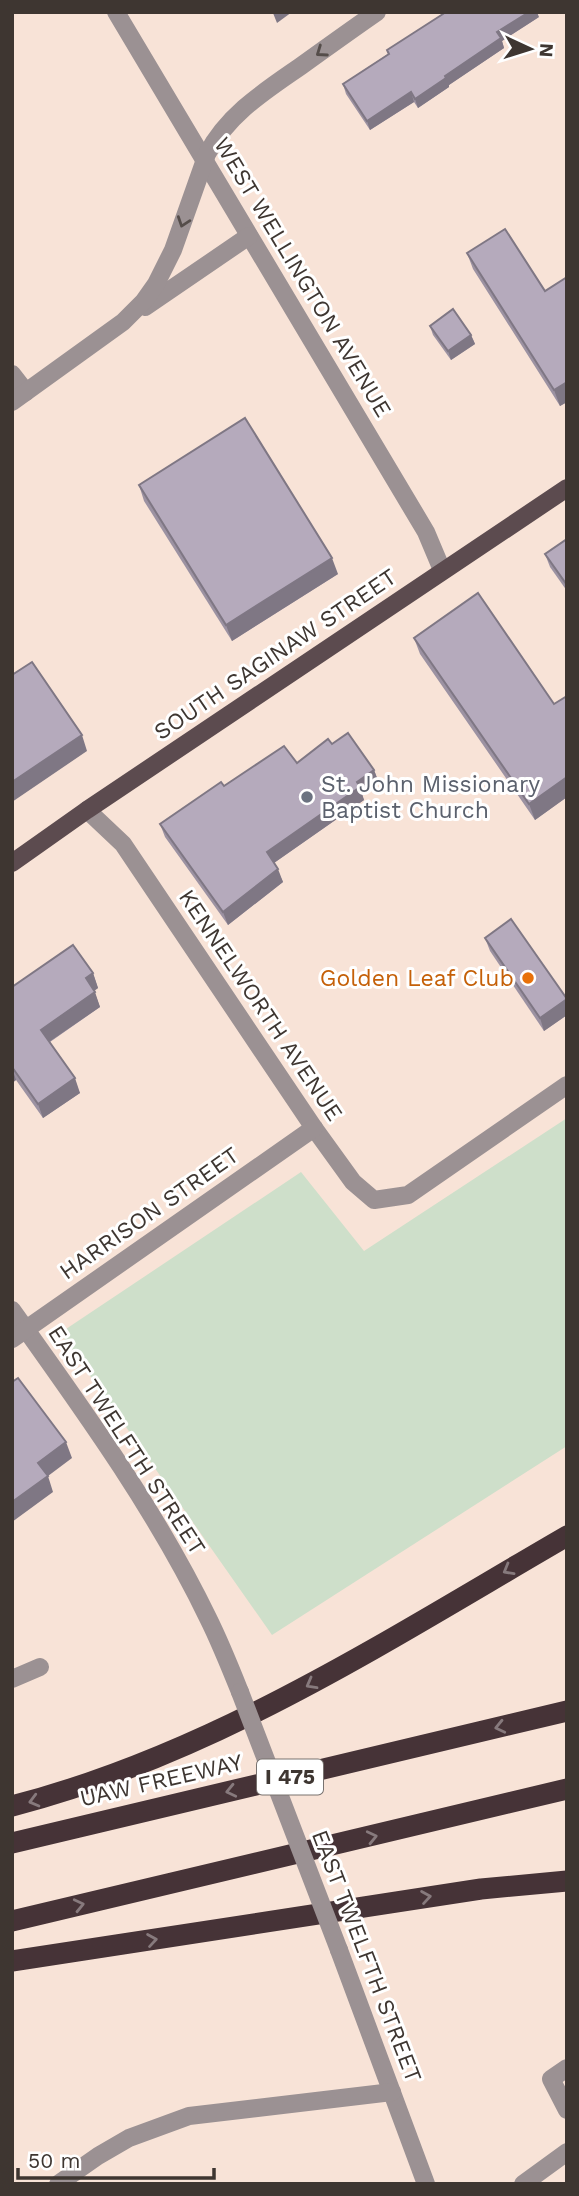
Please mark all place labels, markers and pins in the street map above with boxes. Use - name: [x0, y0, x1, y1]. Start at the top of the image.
- place label: St. John Missionary Baptist Church: [321, 771, 540, 824]
- marker: St. John Missionary Baptist Church: [299, 789, 315, 805]
- place label: Golden Leaf Club: [320, 965, 514, 992]
- marker: Golden Leaf Club: [520, 970, 536, 986]

